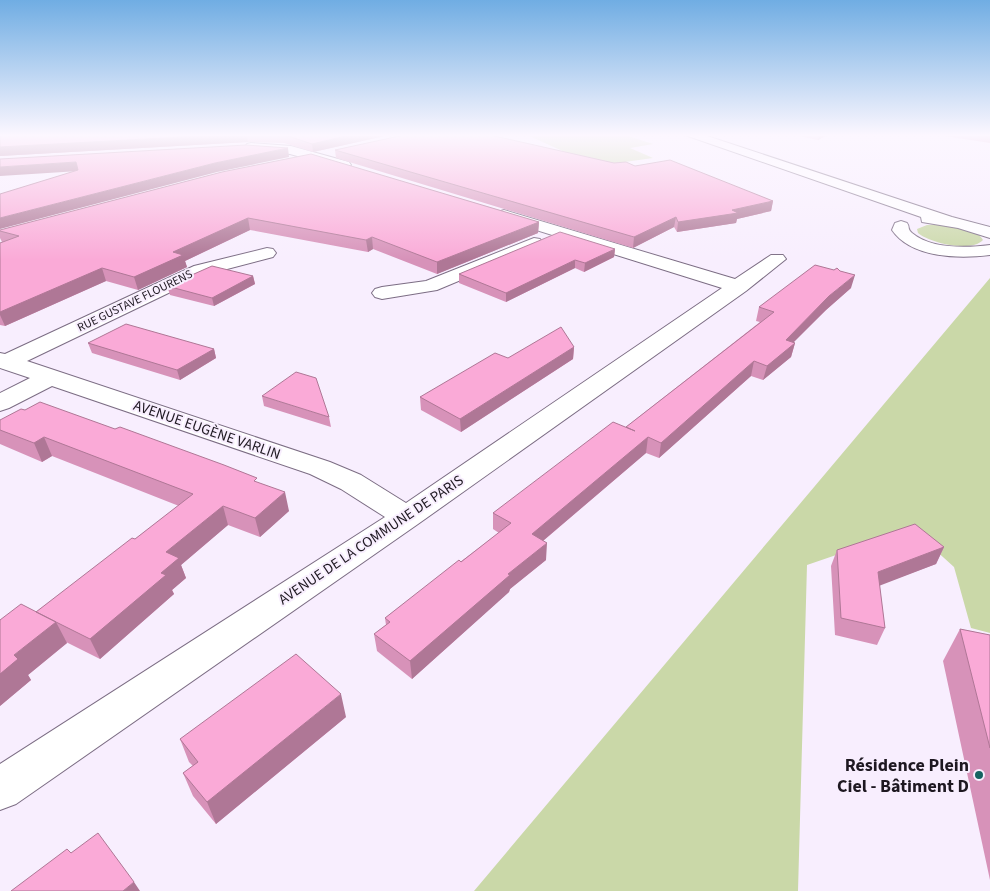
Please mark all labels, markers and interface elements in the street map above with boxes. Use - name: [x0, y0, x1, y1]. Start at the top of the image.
- street label: RUE GUSTAVE FLOURENS: [75, 266, 195, 336]
- street label: AVENUE EUGÈNE VARLIN: [131, 395, 283, 465]
- street label: AVENUE DE LA COMMUNE DE PARIS: [274, 470, 468, 610]
- place label: Résidence Plein Ciel - Bâtiment D: [837, 753, 969, 799]
- marker: Résidence Plein Ciel - Bâtiment D: [973, 769, 985, 781]

